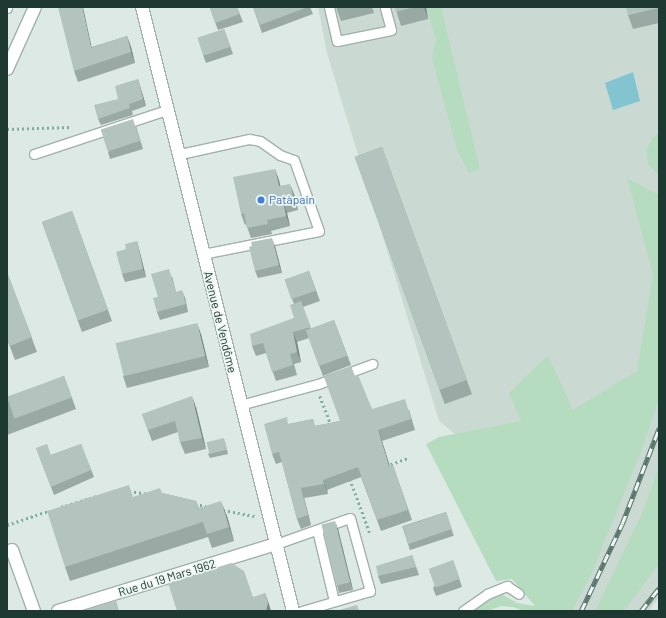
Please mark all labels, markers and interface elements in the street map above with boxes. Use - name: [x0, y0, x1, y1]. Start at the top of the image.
- place label: Patàpain: [269, 193, 315, 207]
- marker: Patàpain: [256, 195, 266, 205]
- street label: Avenue de Vendôme: [200, 270, 240, 374]
- street label: Rue du 19 Mars 1962: [117, 556, 217, 600]

